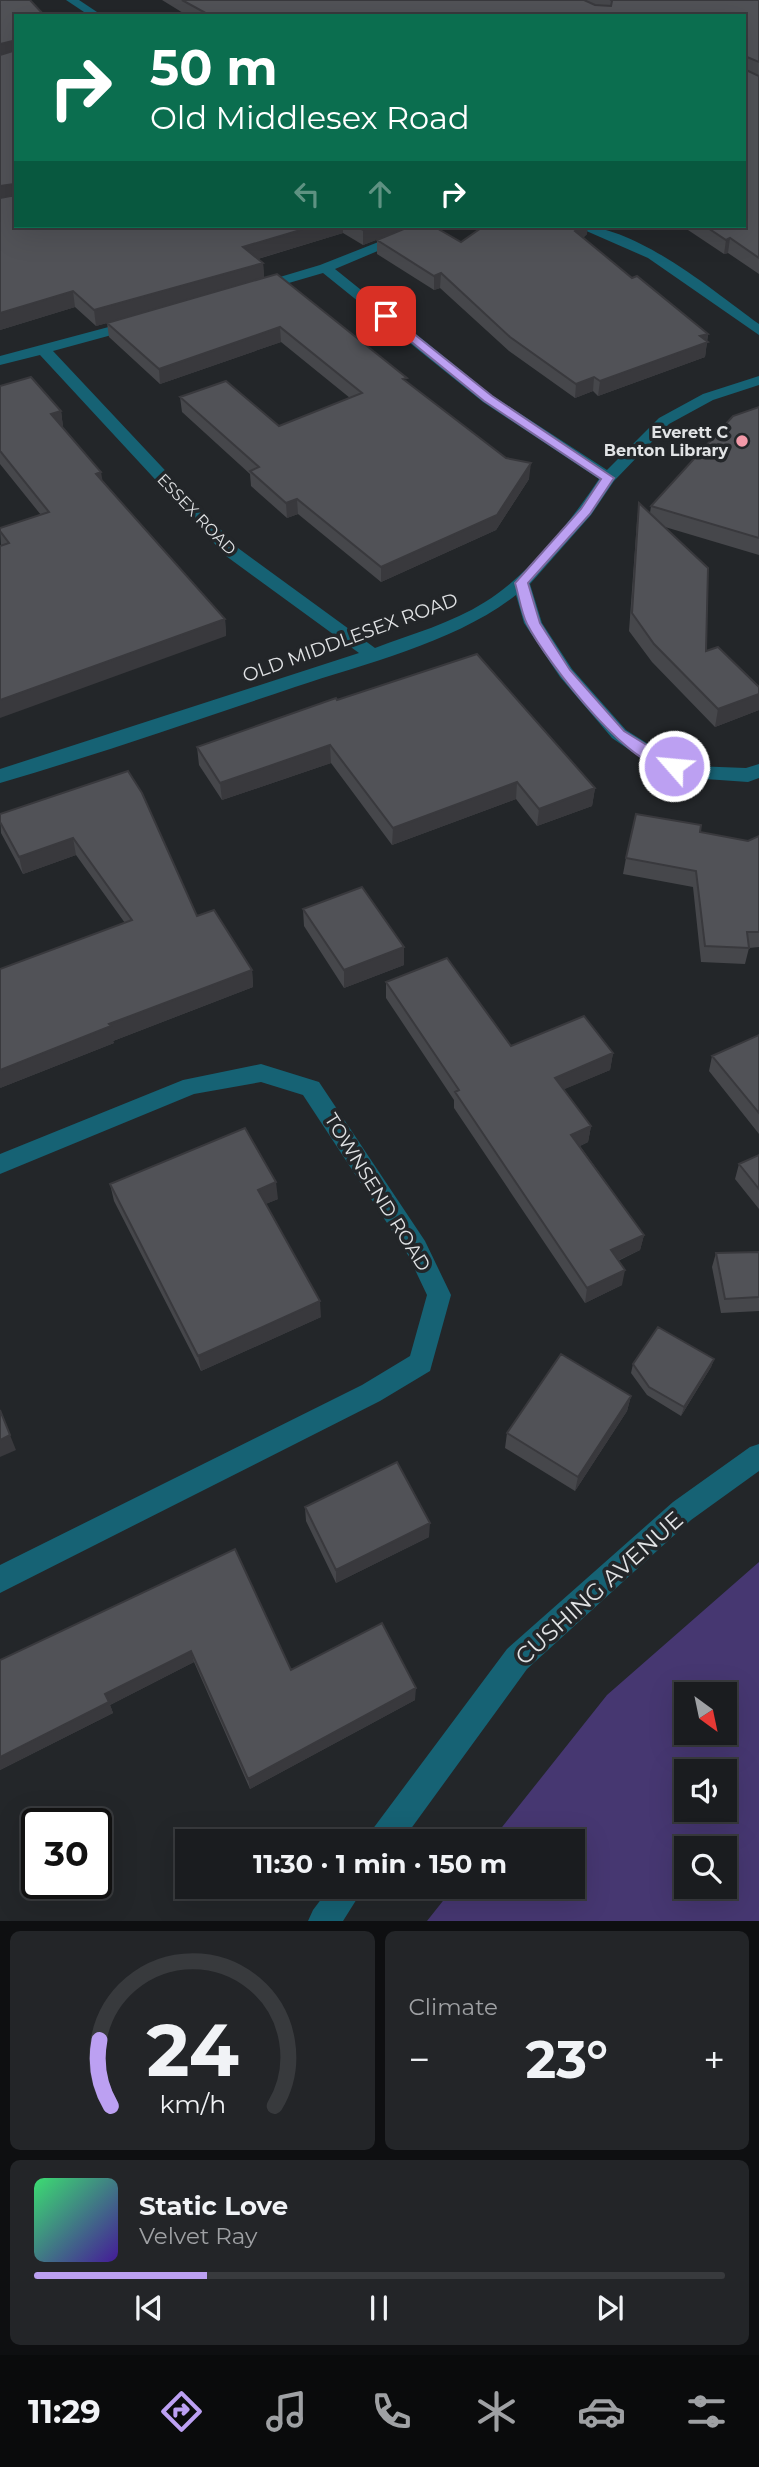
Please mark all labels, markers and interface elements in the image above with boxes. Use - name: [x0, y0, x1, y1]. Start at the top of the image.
- text: 50 m: [150, 38, 278, 97]
- icon: right: [35, 42, 126, 133]
- text: Old Middlesex Road: [150, 98, 470, 137]
- icon: left: [288, 175, 326, 213]
- icon: ahead: [361, 175, 399, 213]
- icon: right: [434, 175, 472, 213]
- pin: [356, 286, 416, 346]
- icon: arrive: [367, 297, 405, 335]
- place label: Everett C Benton Library: [604, 423, 728, 460]
- marker: Everett C Benton Library: [734, 433, 750, 449]
- street label: ESSEX ROAD: [153, 470, 240, 559]
- street label: OLD MIDDLESEX ROAD: [239, 588, 461, 687]
- position arrow: [637, 729, 711, 803]
- street label: TOWNSEND ROAD: [320, 1109, 436, 1275]
- street label: CUSHING AVENUE: [509, 1505, 689, 1671]
- north arrow: [674, 1682, 737, 1745]
- map controls: [674, 1682, 737, 1899]
- button: sound: [674, 1759, 737, 1822]
- speed limit sign: 30: [21, 1808, 112, 1899]
- button: search: [674, 1836, 737, 1899]
- text: 11:30 · 1 min · 150 m: [253, 1848, 507, 1880]
- text: Climate: [409, 1993, 498, 2021]
- text: 24: [146, 2007, 238, 2095]
- text: 23°: [526, 2028, 608, 2091]
- text: −: [409, 2036, 430, 2083]
- text: +: [703, 2036, 725, 2083]
- text: km/h: [159, 2089, 226, 2119]
- text: Static Love: [139, 2190, 288, 2222]
- text: Velvet Ray: [139, 2222, 257, 2250]
- icon: previous: [130, 2289, 168, 2327]
- icon: pause: [360, 2289, 398, 2327]
- icon: next: [591, 2289, 629, 2327]
- icon: directions: [157, 2387, 206, 2436]
- icon: music: [262, 2387, 311, 2436]
- icon: phone: [367, 2387, 416, 2436]
- icon: climate: [472, 2387, 521, 2436]
- icon: car: [577, 2387, 626, 2436]
- icon: filters: [682, 2387, 731, 2436]
- text: 11:29: [28, 2392, 101, 2431]

